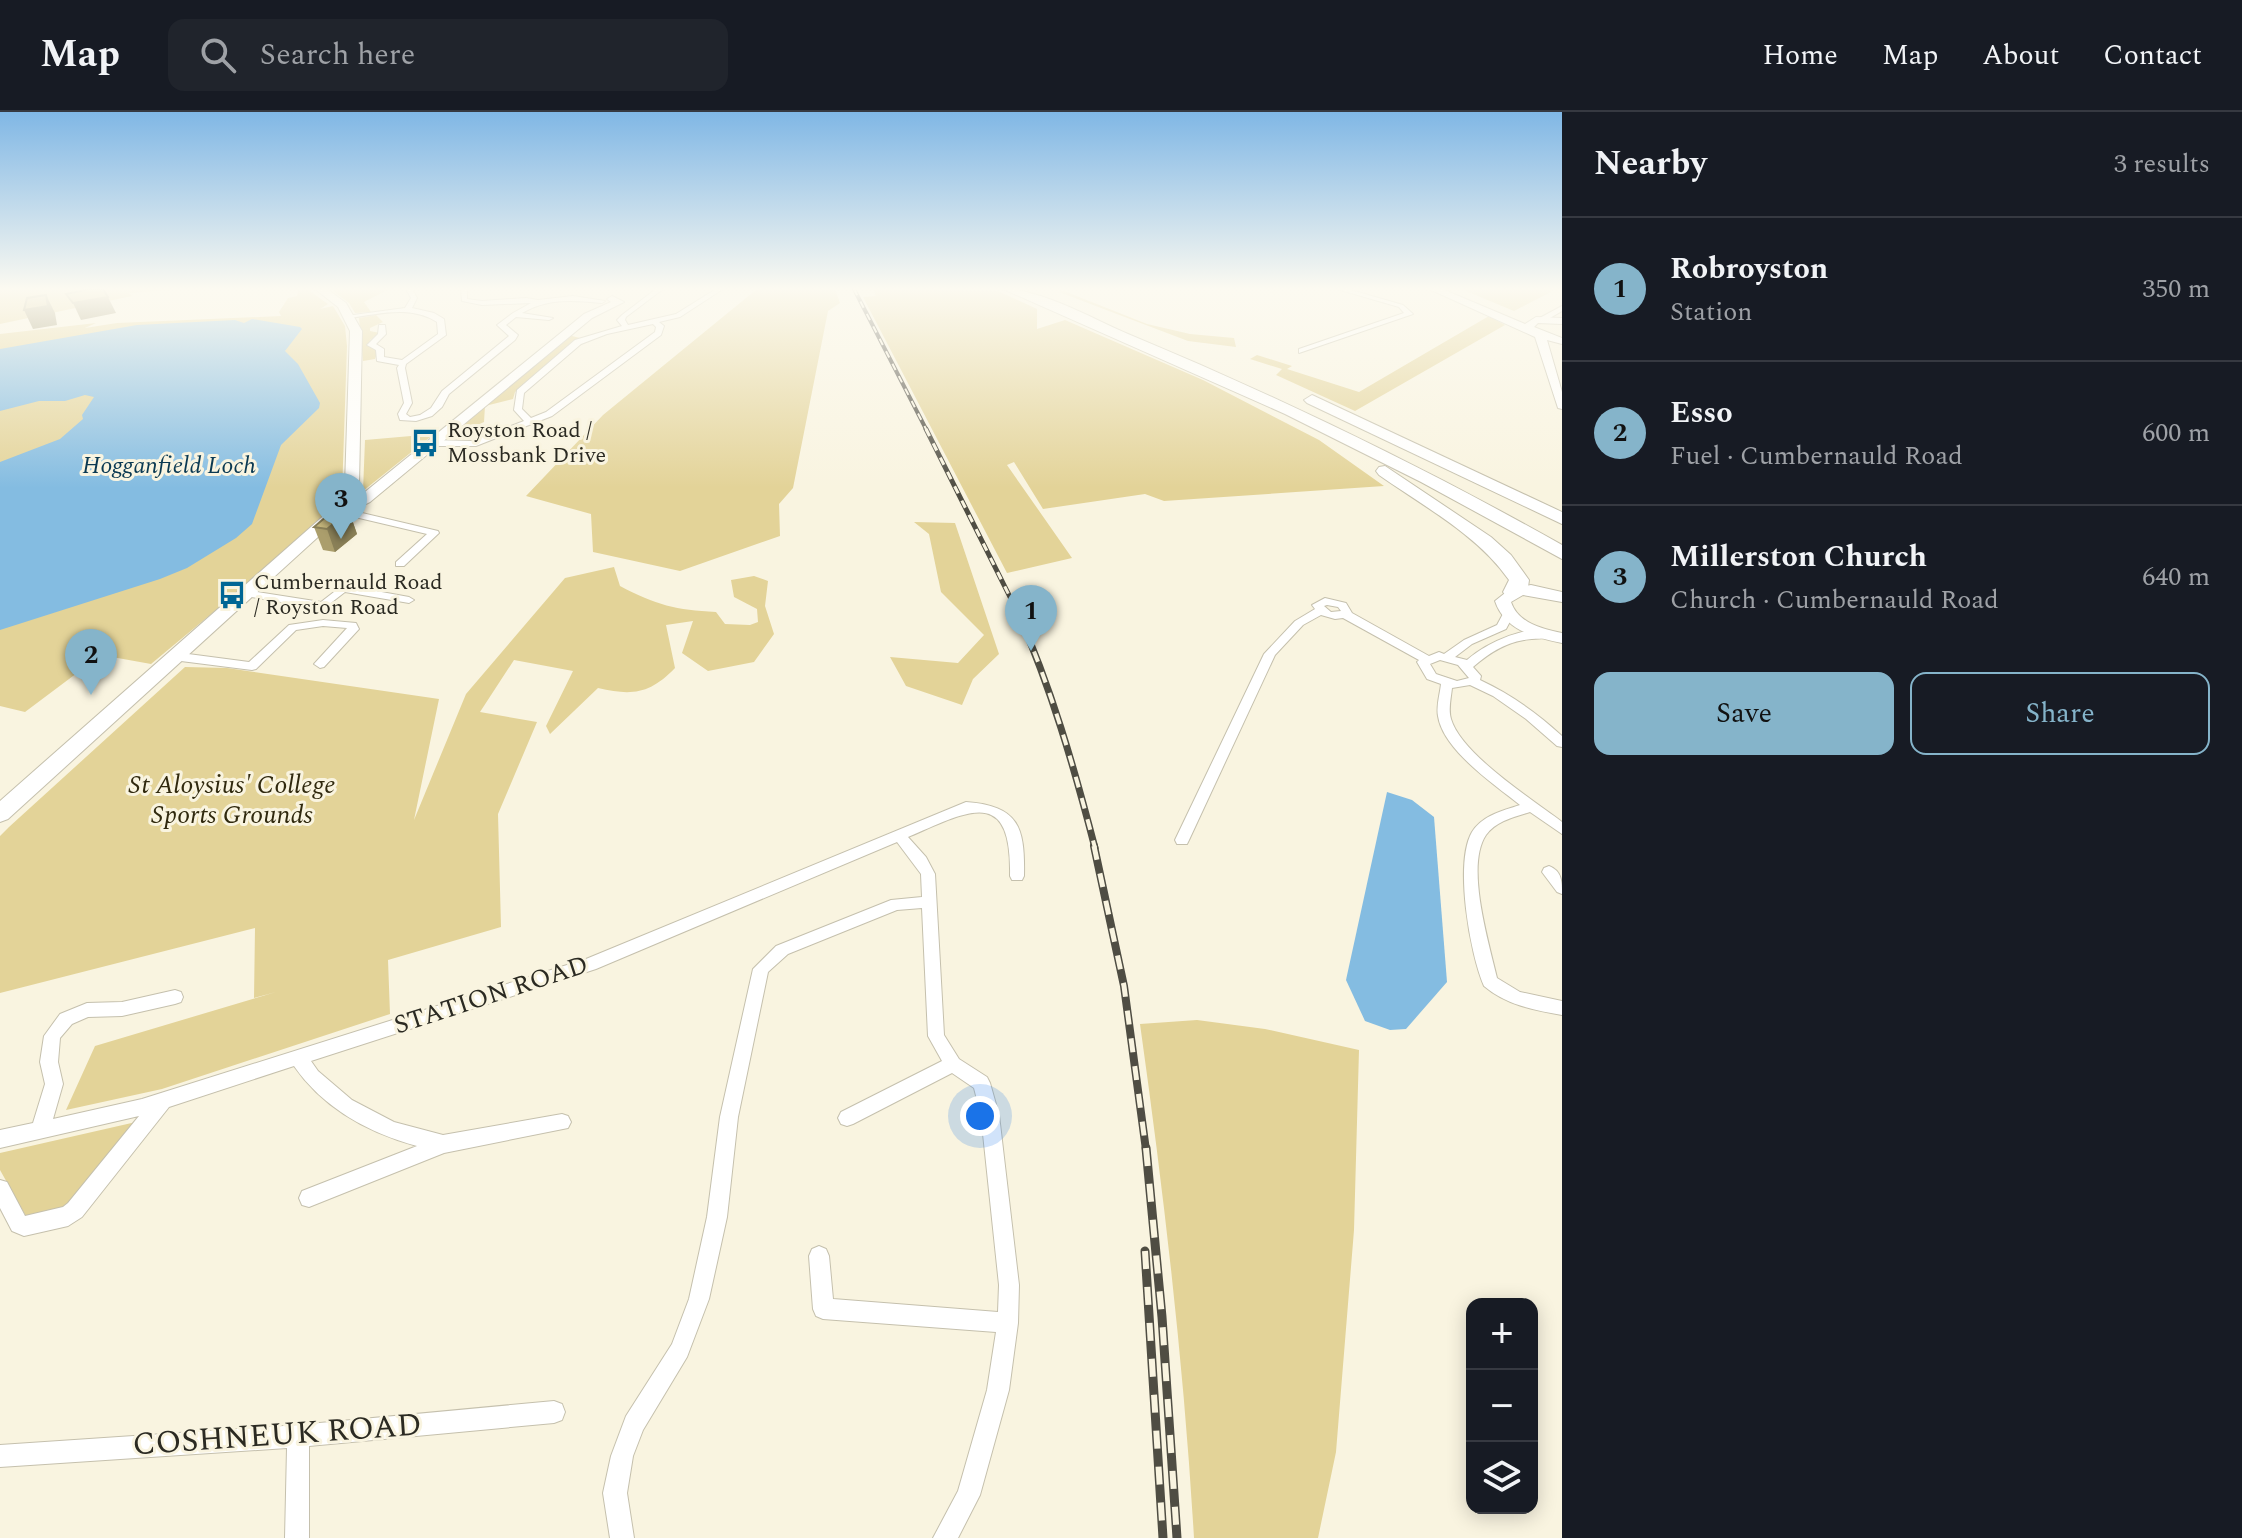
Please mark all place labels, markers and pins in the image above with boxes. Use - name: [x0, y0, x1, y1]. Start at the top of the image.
- place label: Royston Road / Mossbank Drive: [447, 414, 606, 472]
- bus stop icon: Royston Road / Mossbank Drive: [410, 428, 440, 458]
- pin: 3: [315, 473, 367, 539]
- place label: Cumbernauld Road / Royston Road: [254, 566, 442, 624]
- bus stop icon: Cumbernauld Road / Royston Road: [217, 580, 247, 610]
- pin: 1: [1005, 585, 1057, 651]
- pin: 2: [65, 629, 117, 695]

